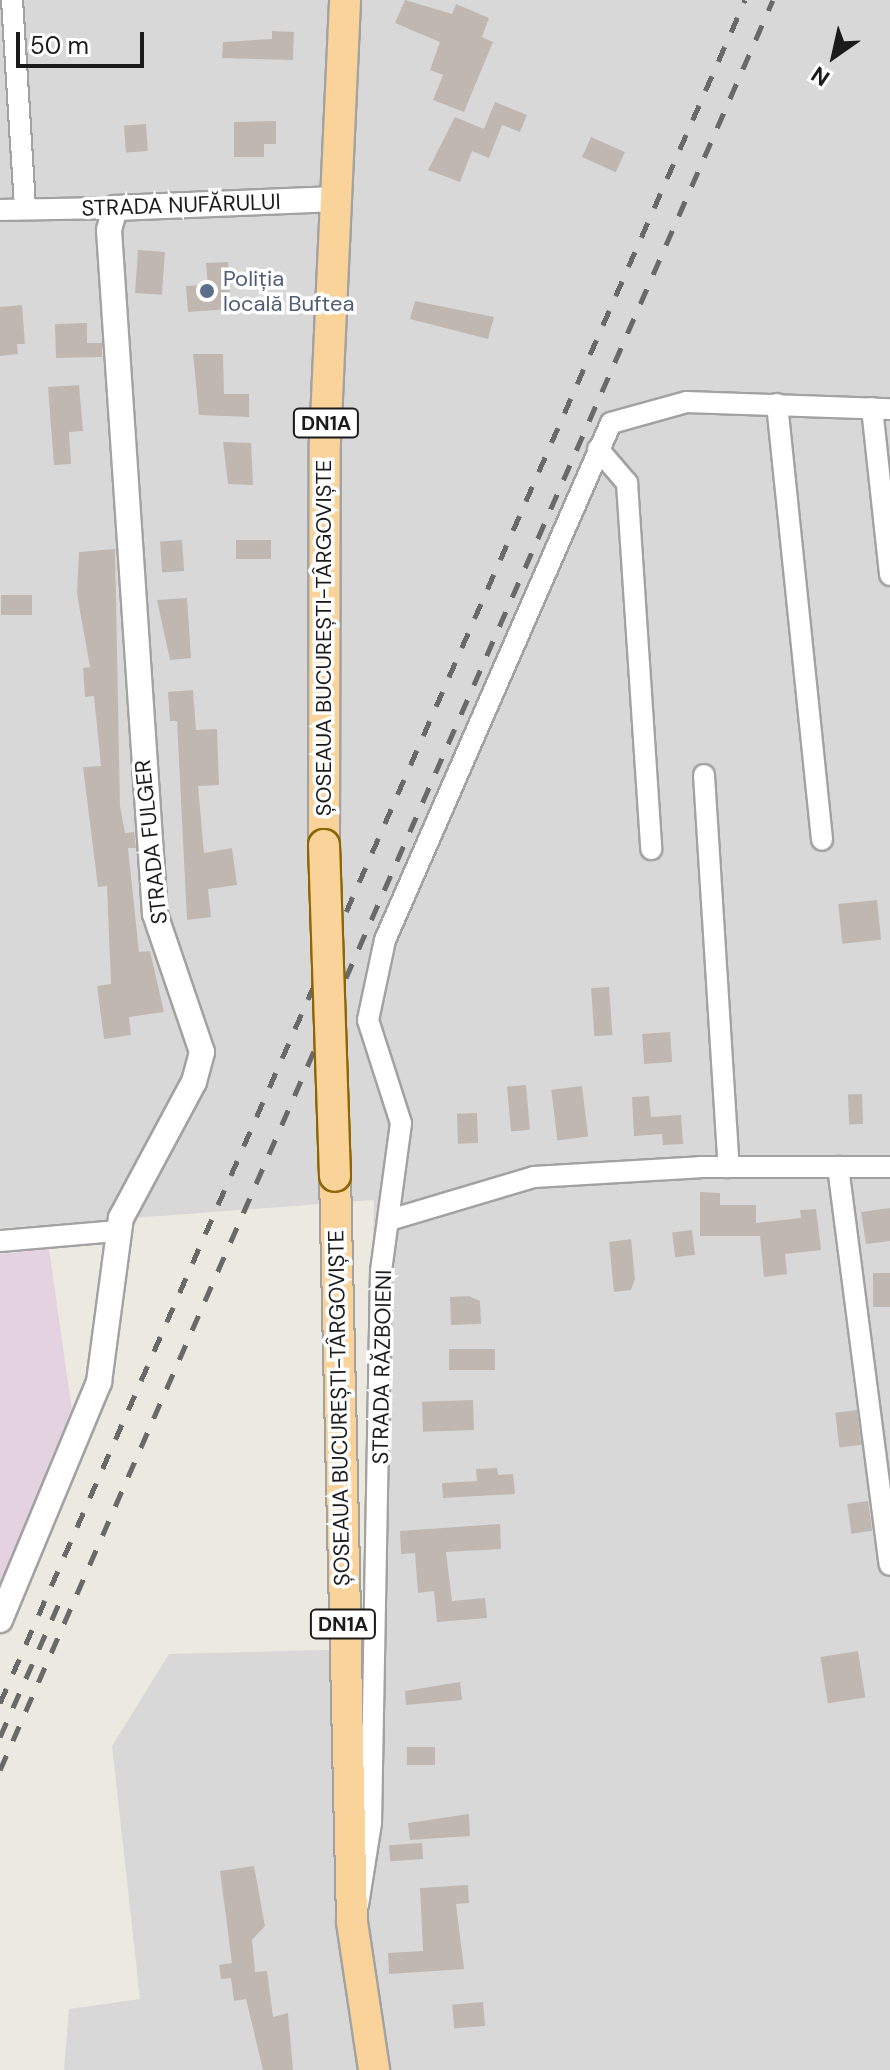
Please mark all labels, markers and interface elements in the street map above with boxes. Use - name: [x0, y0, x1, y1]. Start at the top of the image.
- scale bar: [20, 16, 148, 66]
- north arrow: [794, 16, 874, 96]
- text: 50 m: [30, 30, 89, 61]
- text: N: [806, 60, 835, 93]
- street label: STRADA NUFĂRULUI: [81, 188, 281, 222]
- place label: Poliția locală Buftea: [223, 265, 354, 316]
- marker: Poliția locală Buftea: [198, 282, 216, 300]
- road number: DN1A: [292, 407, 360, 439]
- street label: ȘOSEAUA BUCUREȘTI-TÂRGOVIȘTE: [311, 460, 337, 816]
- street label: STRADA FULGER: [129, 758, 173, 926]
- street label: ȘOSEAUA BUCUREȘTI-TÂRGOVIȘTE: [323, 1230, 355, 1586]
- street label: STRADA RĂZBOIENI: [367, 1269, 397, 1465]
- road number: DN1A: [309, 1608, 377, 1640]

